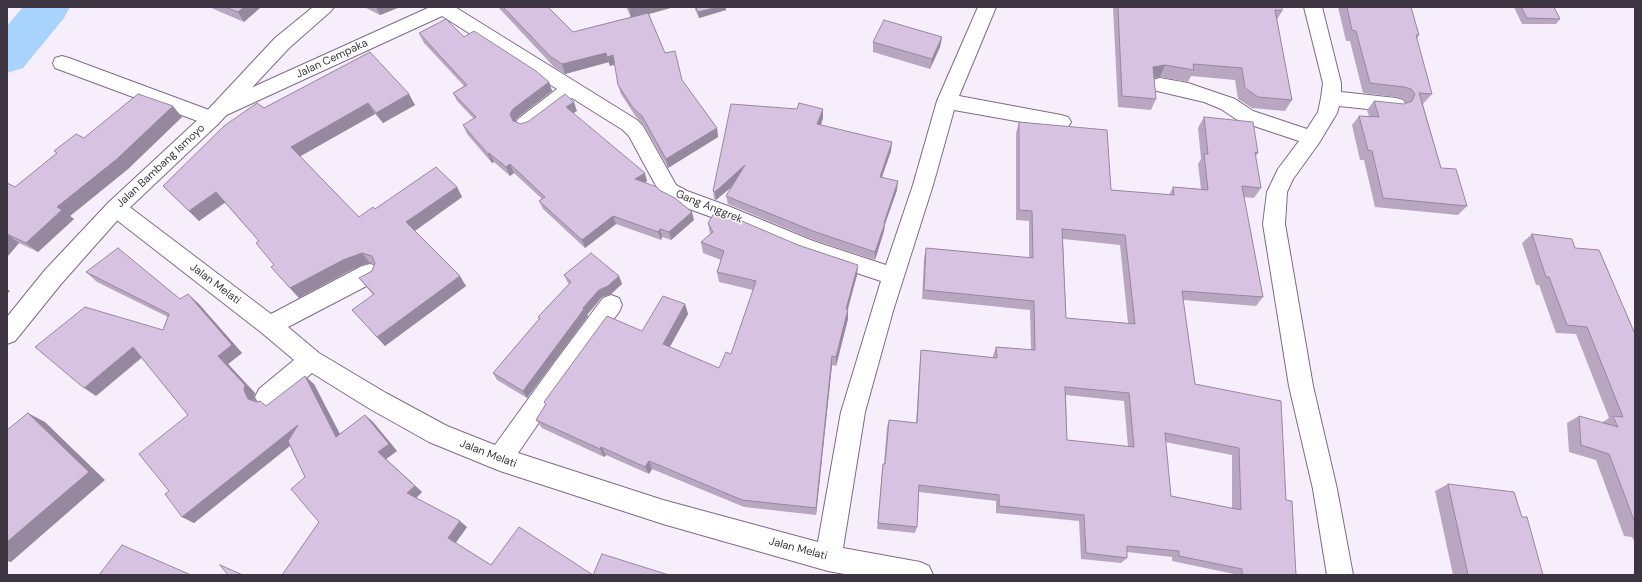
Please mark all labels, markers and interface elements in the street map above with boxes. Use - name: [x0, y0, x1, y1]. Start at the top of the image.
- street label: Jalan Cempaka: [294, 37, 370, 81]
- street label: Jalan Bambang Ismoyo: [114, 122, 208, 210]
- street label: Gang Anggrek: [673, 188, 745, 226]
- street label: Jalan Melati: [187, 261, 243, 307]
- street label: Jalan Melati: [458, 437, 518, 471]
- street label: Jalan Melati: [767, 535, 829, 563]

